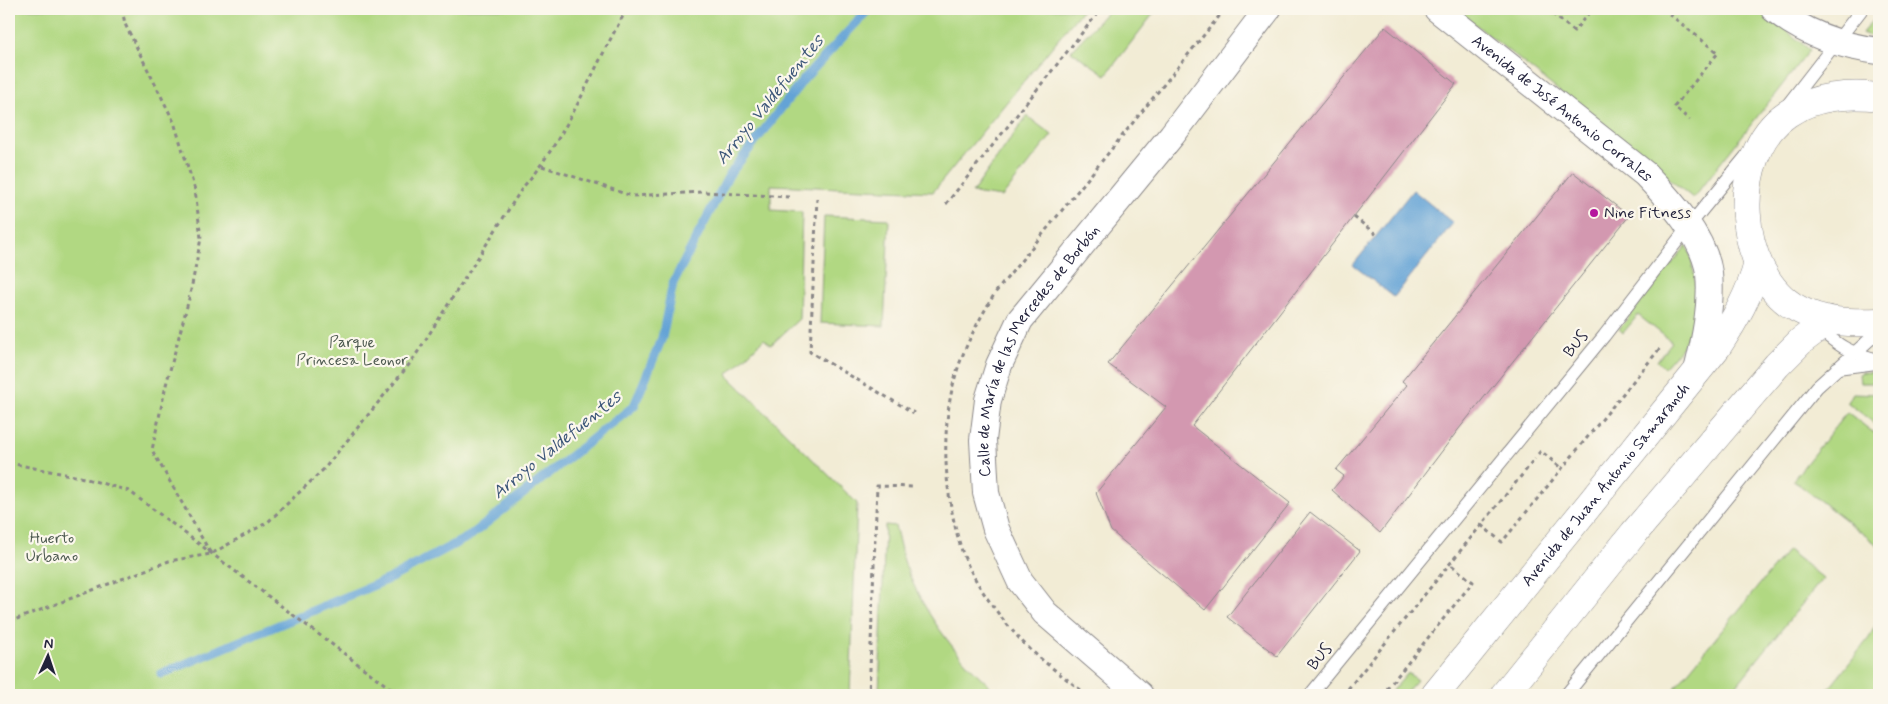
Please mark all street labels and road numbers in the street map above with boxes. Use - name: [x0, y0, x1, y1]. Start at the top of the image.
- street label: Avenida de José Antonio Corrales: [1467, 30, 1658, 187]
- street label: Calle de María de las Mercedes de Borbón: [972, 220, 1105, 478]
- street label: BUS: [1559, 326, 1593, 362]
- street label: Avenida de Juan Antonio Samaranch: [1517, 378, 1694, 591]
- street label: BUS: [1303, 639, 1337, 675]

